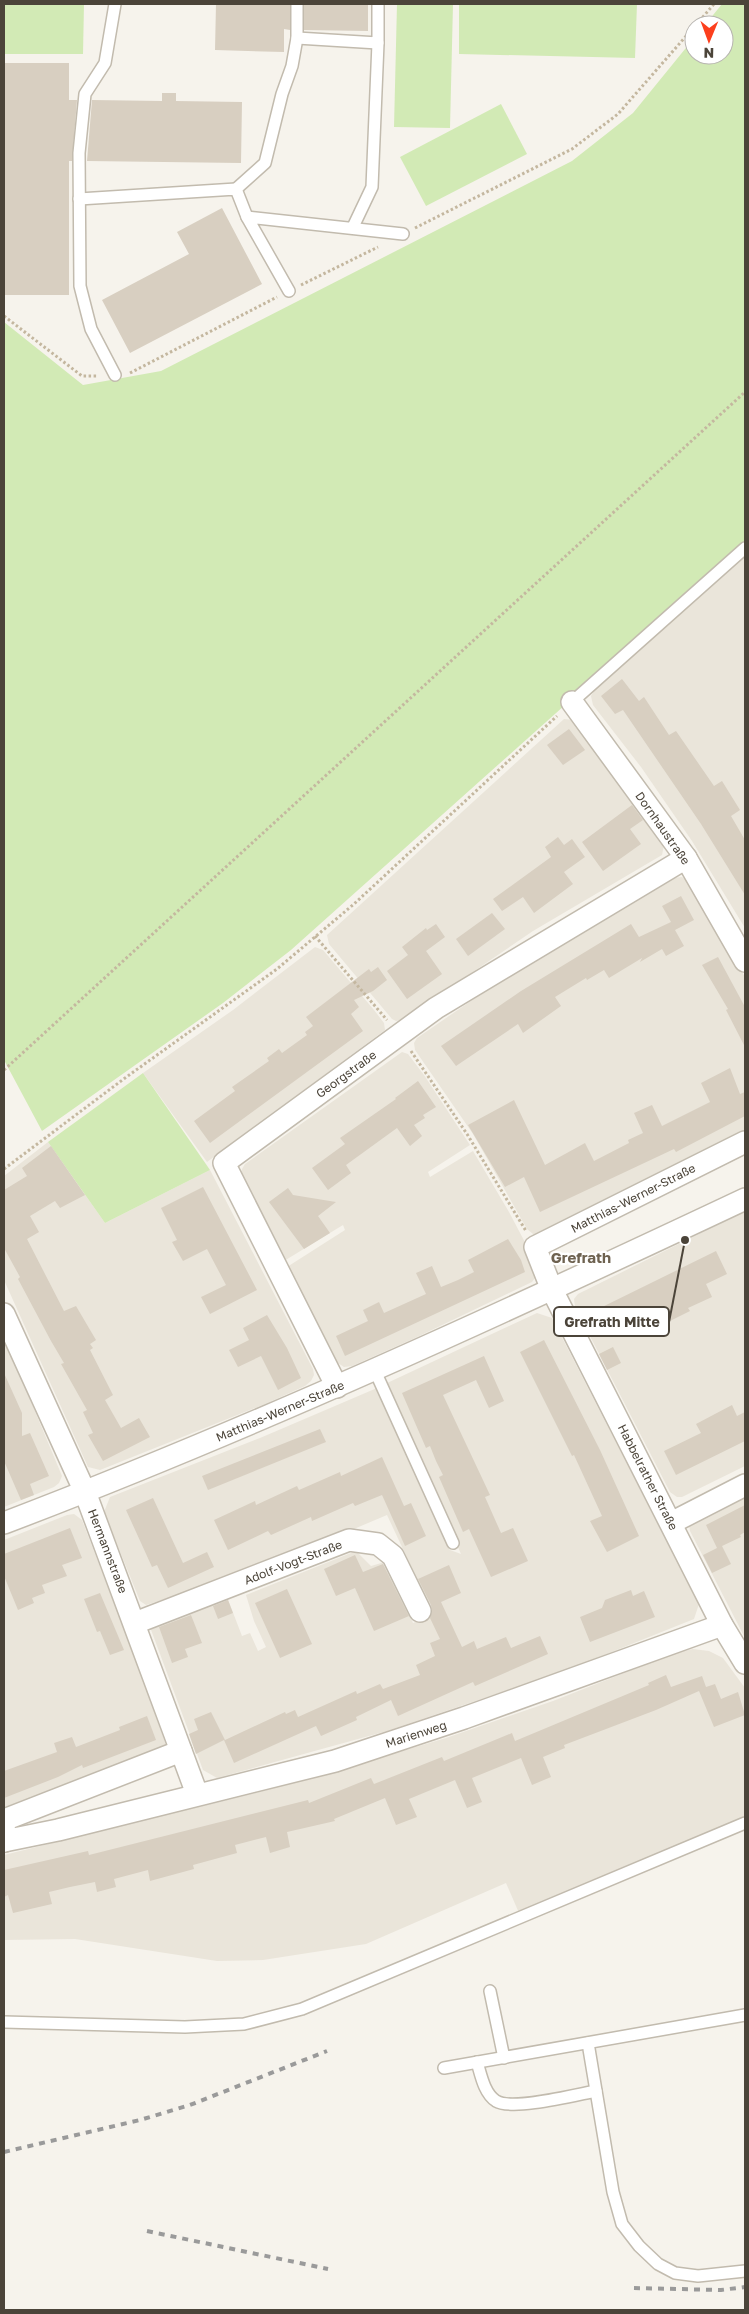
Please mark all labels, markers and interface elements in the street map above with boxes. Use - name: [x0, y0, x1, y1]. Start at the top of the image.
- north arrow: [684, 15, 734, 65]
- text: N: [703, 45, 714, 62]
- street label: Dornhaustraße: [632, 789, 694, 867]
- street label: Georgstraße: [313, 1047, 379, 1101]
- street label: Matthias-Werner-Straße: [568, 1160, 698, 1236]
- district label: Grefrath: [551, 1248, 611, 1266]
- callout: Grefrath Mitte: [554, 1307, 669, 1336]
- text: Grefrath Mitte: [564, 1313, 660, 1330]
- street label: Matthias-Werner-Straße: [214, 1377, 346, 1445]
- street label: Habbelrather Straße: [615, 1421, 681, 1533]
- street label: Hermannstraße: [85, 1507, 131, 1595]
- street label: Adolf-Vogt-Straße: [242, 1536, 344, 1588]
- street label: Marienweg: [384, 1717, 448, 1751]

